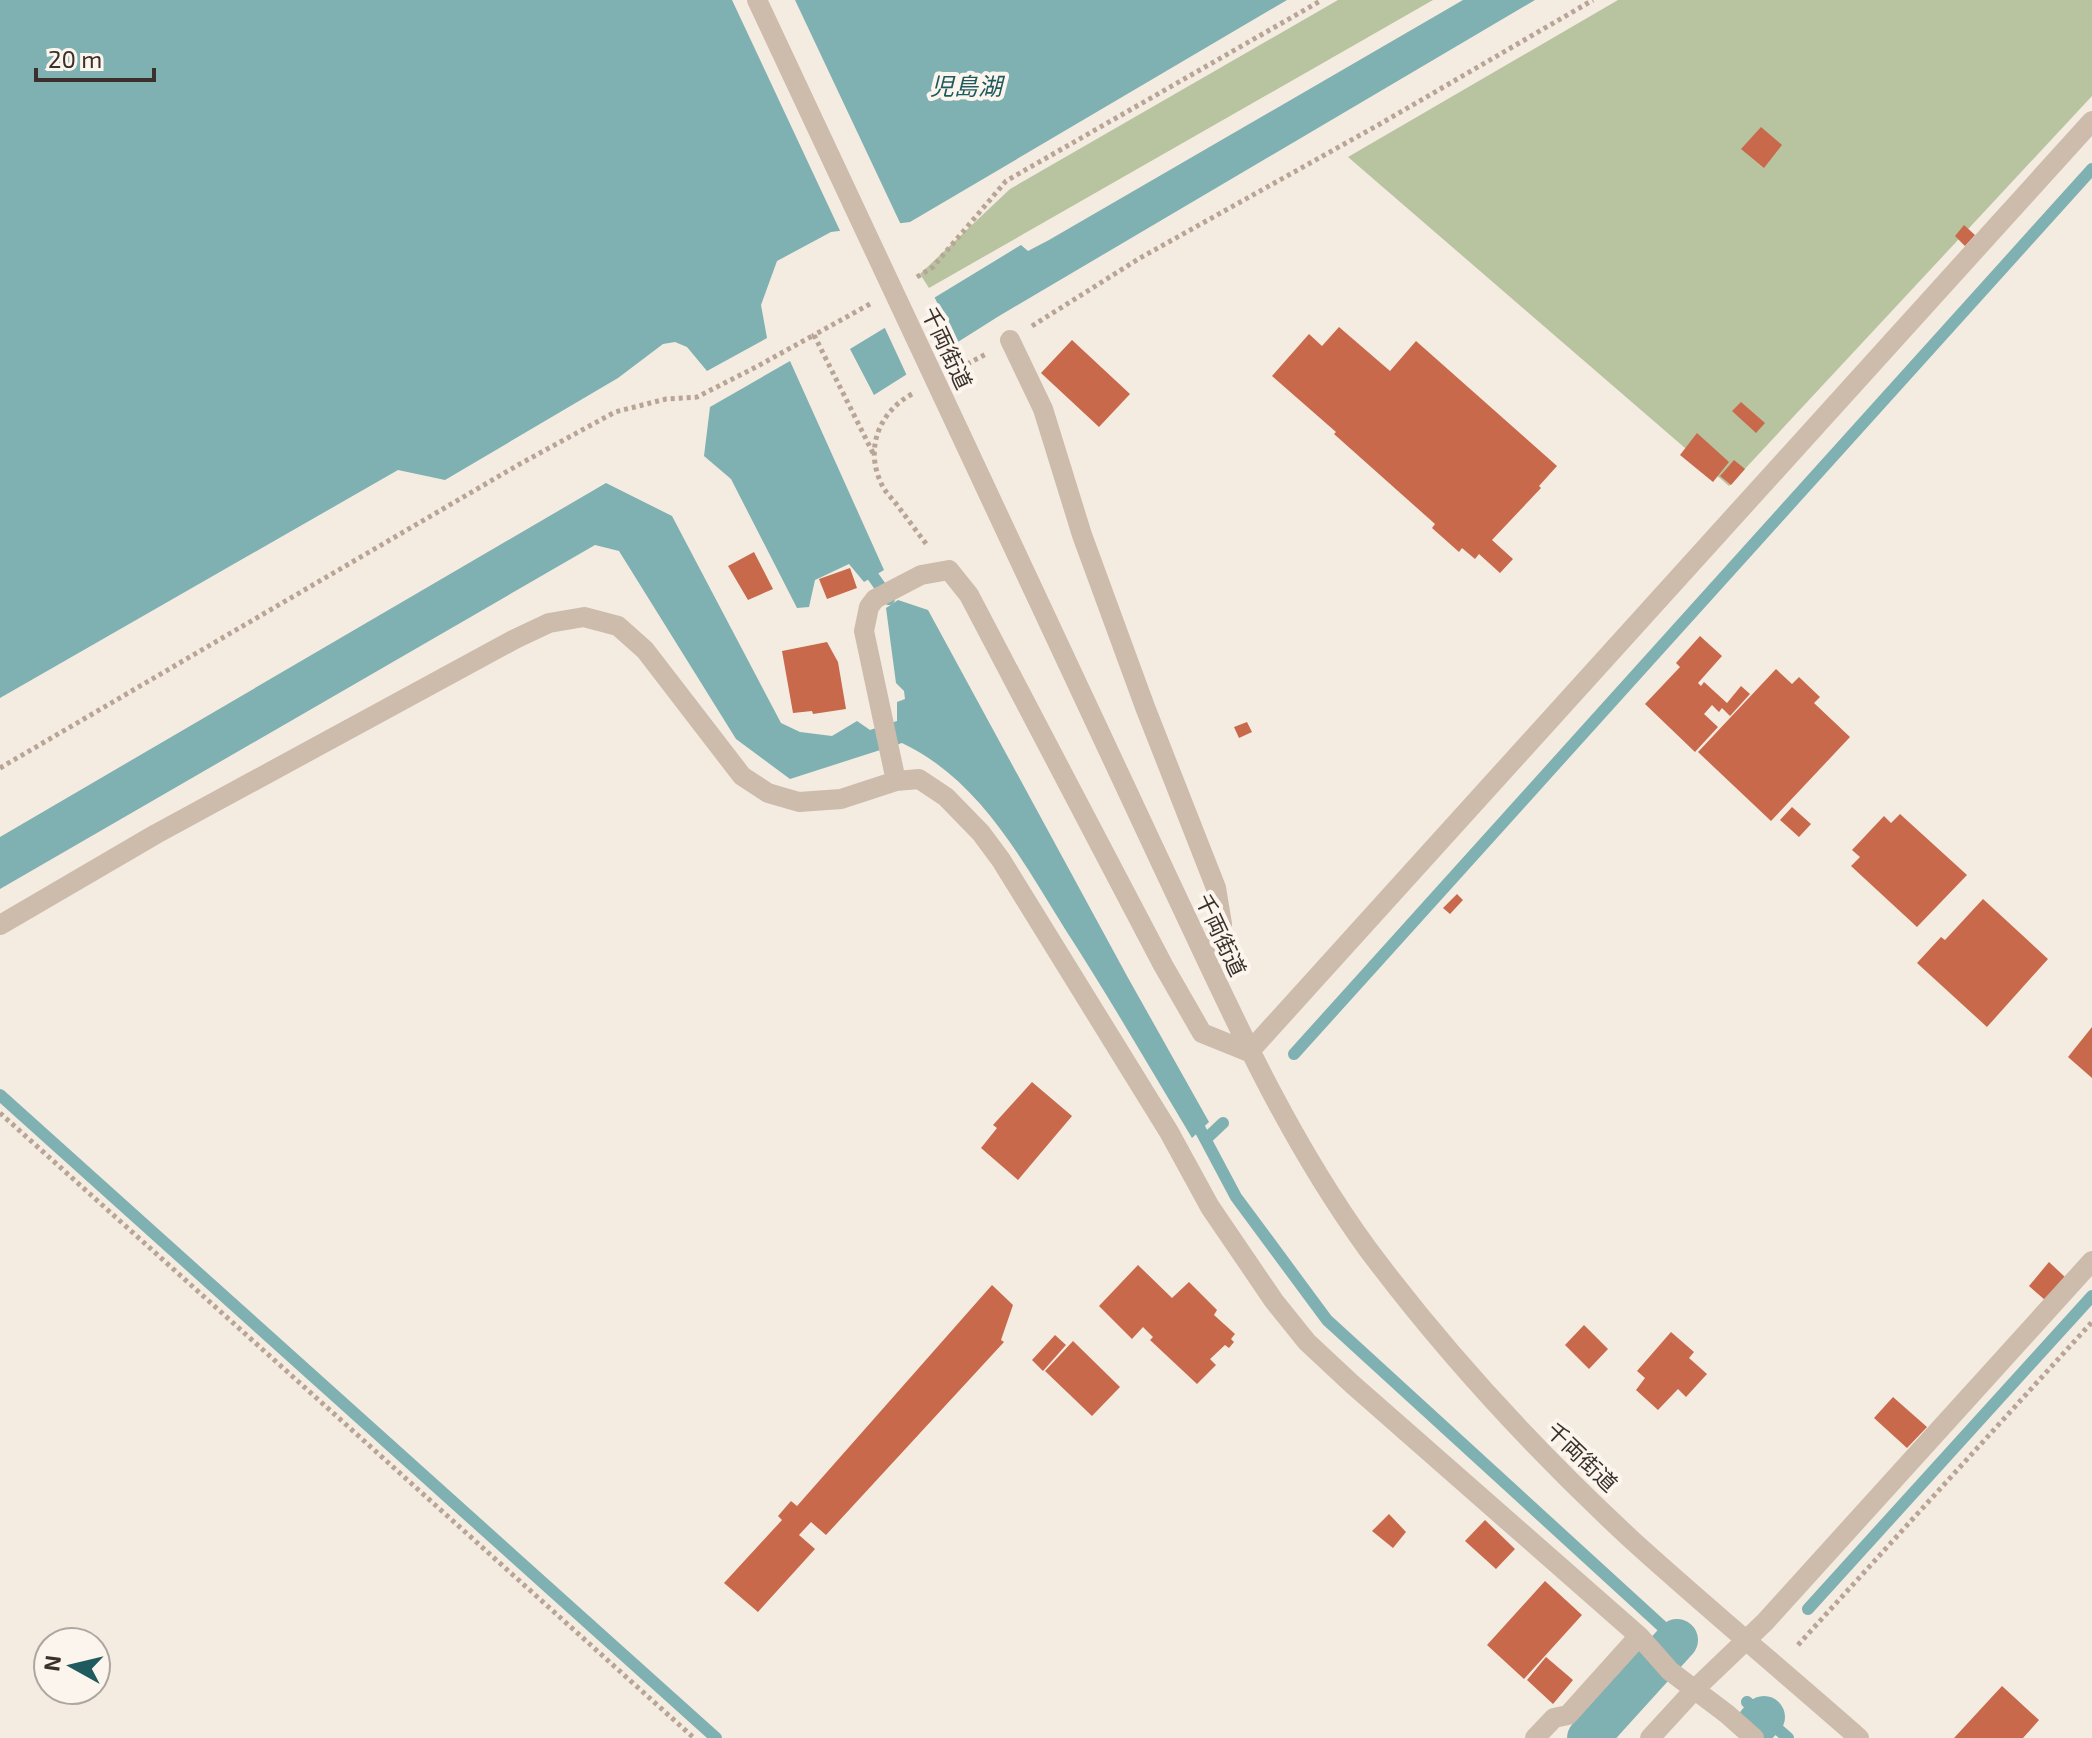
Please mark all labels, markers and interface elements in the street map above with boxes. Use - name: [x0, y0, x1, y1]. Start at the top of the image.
- scale bar: [36, 32, 154, 82]
- text: 20 m: [48, 44, 102, 73]
- water label: 児島湖: [930, 71, 1006, 100]
- street label: 千両街道: [918, 302, 978, 393]
- street label: 千両街道: [1192, 889, 1252, 980]
- street label: 千両街道: [1542, 1416, 1623, 1496]
- north arrow: [32, 1626, 112, 1706]
- text: N: [37, 1653, 65, 1673]

